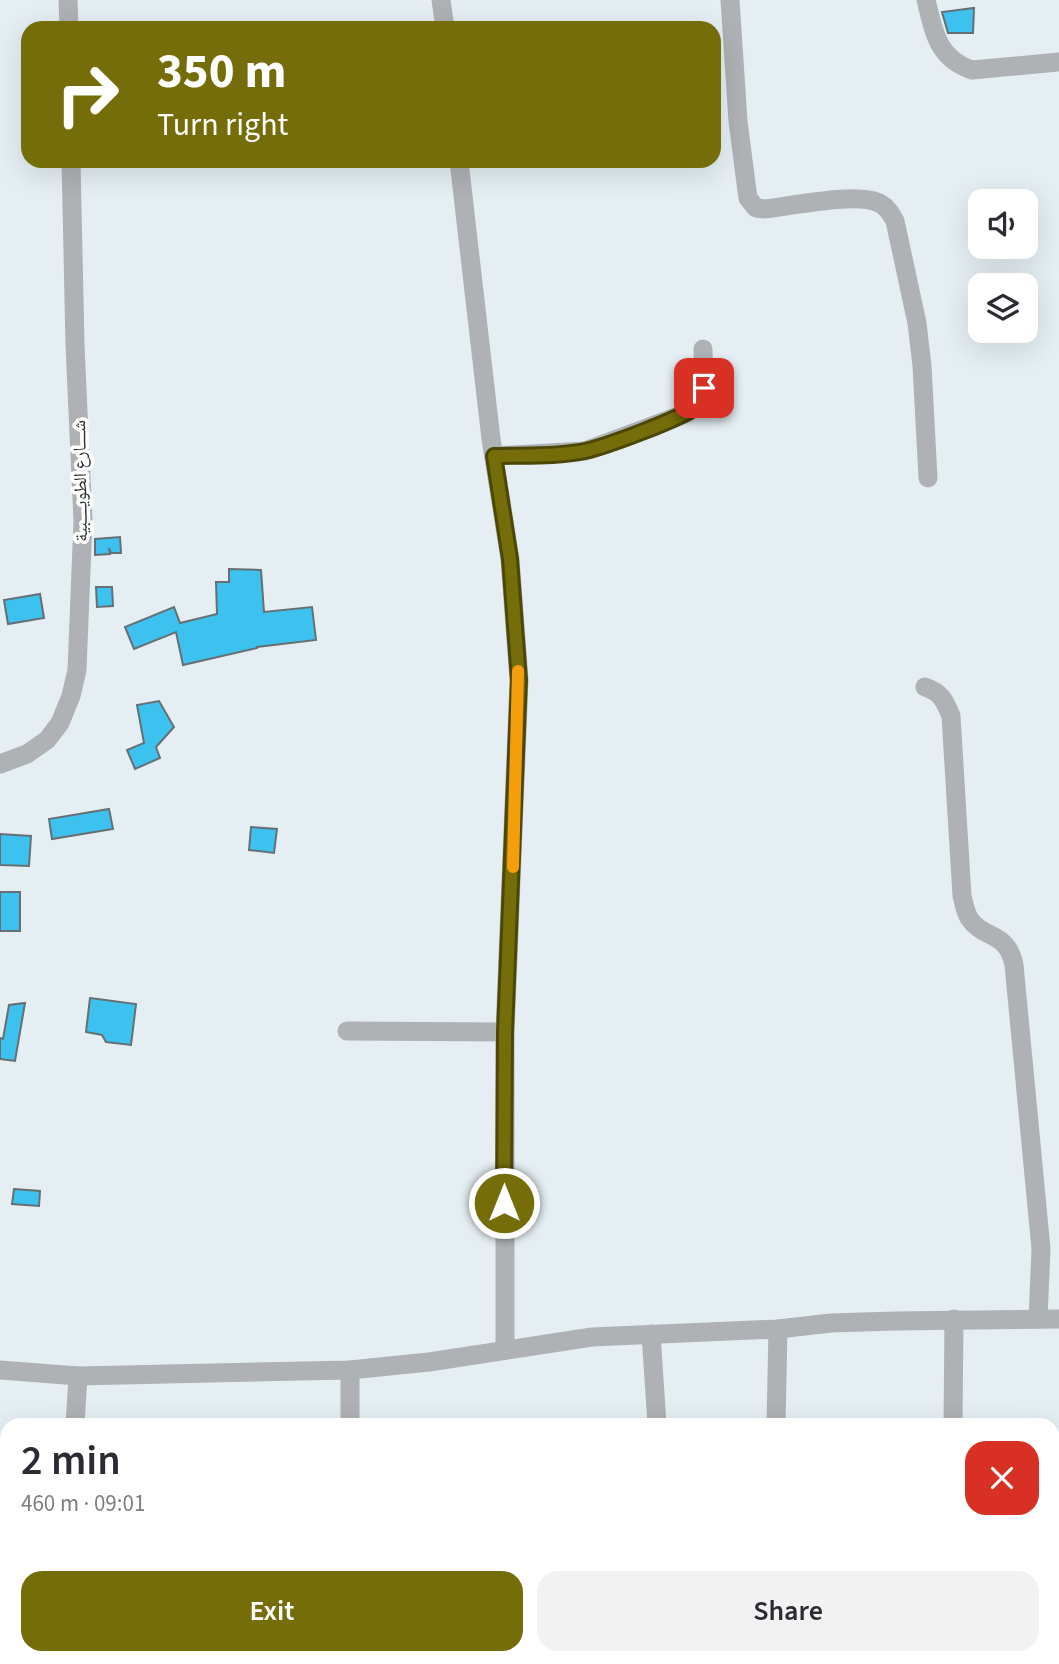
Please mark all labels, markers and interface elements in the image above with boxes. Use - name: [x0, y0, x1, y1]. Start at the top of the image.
- text: 350 m: [157, 37, 286, 107]
- icon: right: [42, 49, 133, 140]
- text: Turn right: [157, 102, 288, 148]
- map controls: [968, 189, 1038, 343]
- button: sound: [968, 189, 1038, 259]
- button: layers: [968, 273, 1038, 343]
- pin: [674, 358, 734, 418]
- icon: arrive: [685, 369, 723, 407]
- street label: شــــارع الطويــــبية: [67, 420, 94, 542]
- position arrow: [467, 1166, 541, 1240]
- text: 2 min: [21, 1431, 121, 1491]
- button: close: [965, 1441, 1039, 1515]
- text: 460 m · 09:01: [21, 1487, 145, 1520]
- button: Exit: [21, 1571, 523, 1651]
- button: Share: [537, 1571, 1039, 1651]

